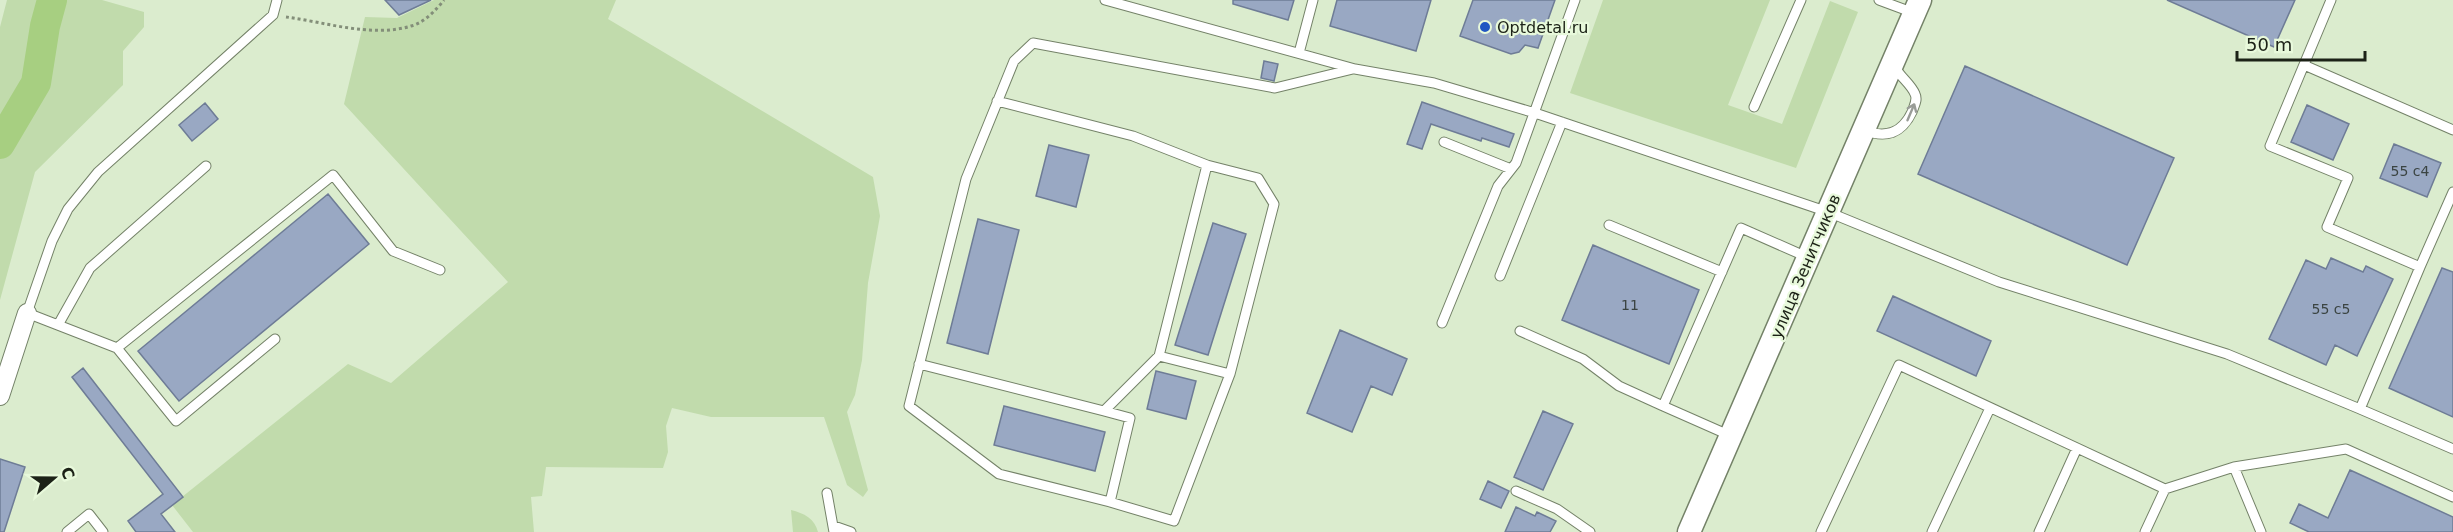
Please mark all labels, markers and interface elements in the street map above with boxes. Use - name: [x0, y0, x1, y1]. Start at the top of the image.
- place label: Optdetal.ru: [1497, 18, 1588, 37]
- marker: Optdetal.ru: [1478, 20, 1492, 34]
- scale bar: [2237, 24, 2364, 62]
- text: 50 m: [2246, 34, 2292, 55]
- one-way arrow: [1906, 103, 1918, 121]
- house number: 55 с4: [2391, 163, 2430, 179]
- street label: улица Зенитчиков: [1766, 191, 1844, 341]
- house number: 11: [1621, 297, 1639, 313]
- house number: 55 с5: [2312, 301, 2350, 317]
- north arrow: [24, 448, 84, 508]
- text: С: [57, 464, 79, 482]

